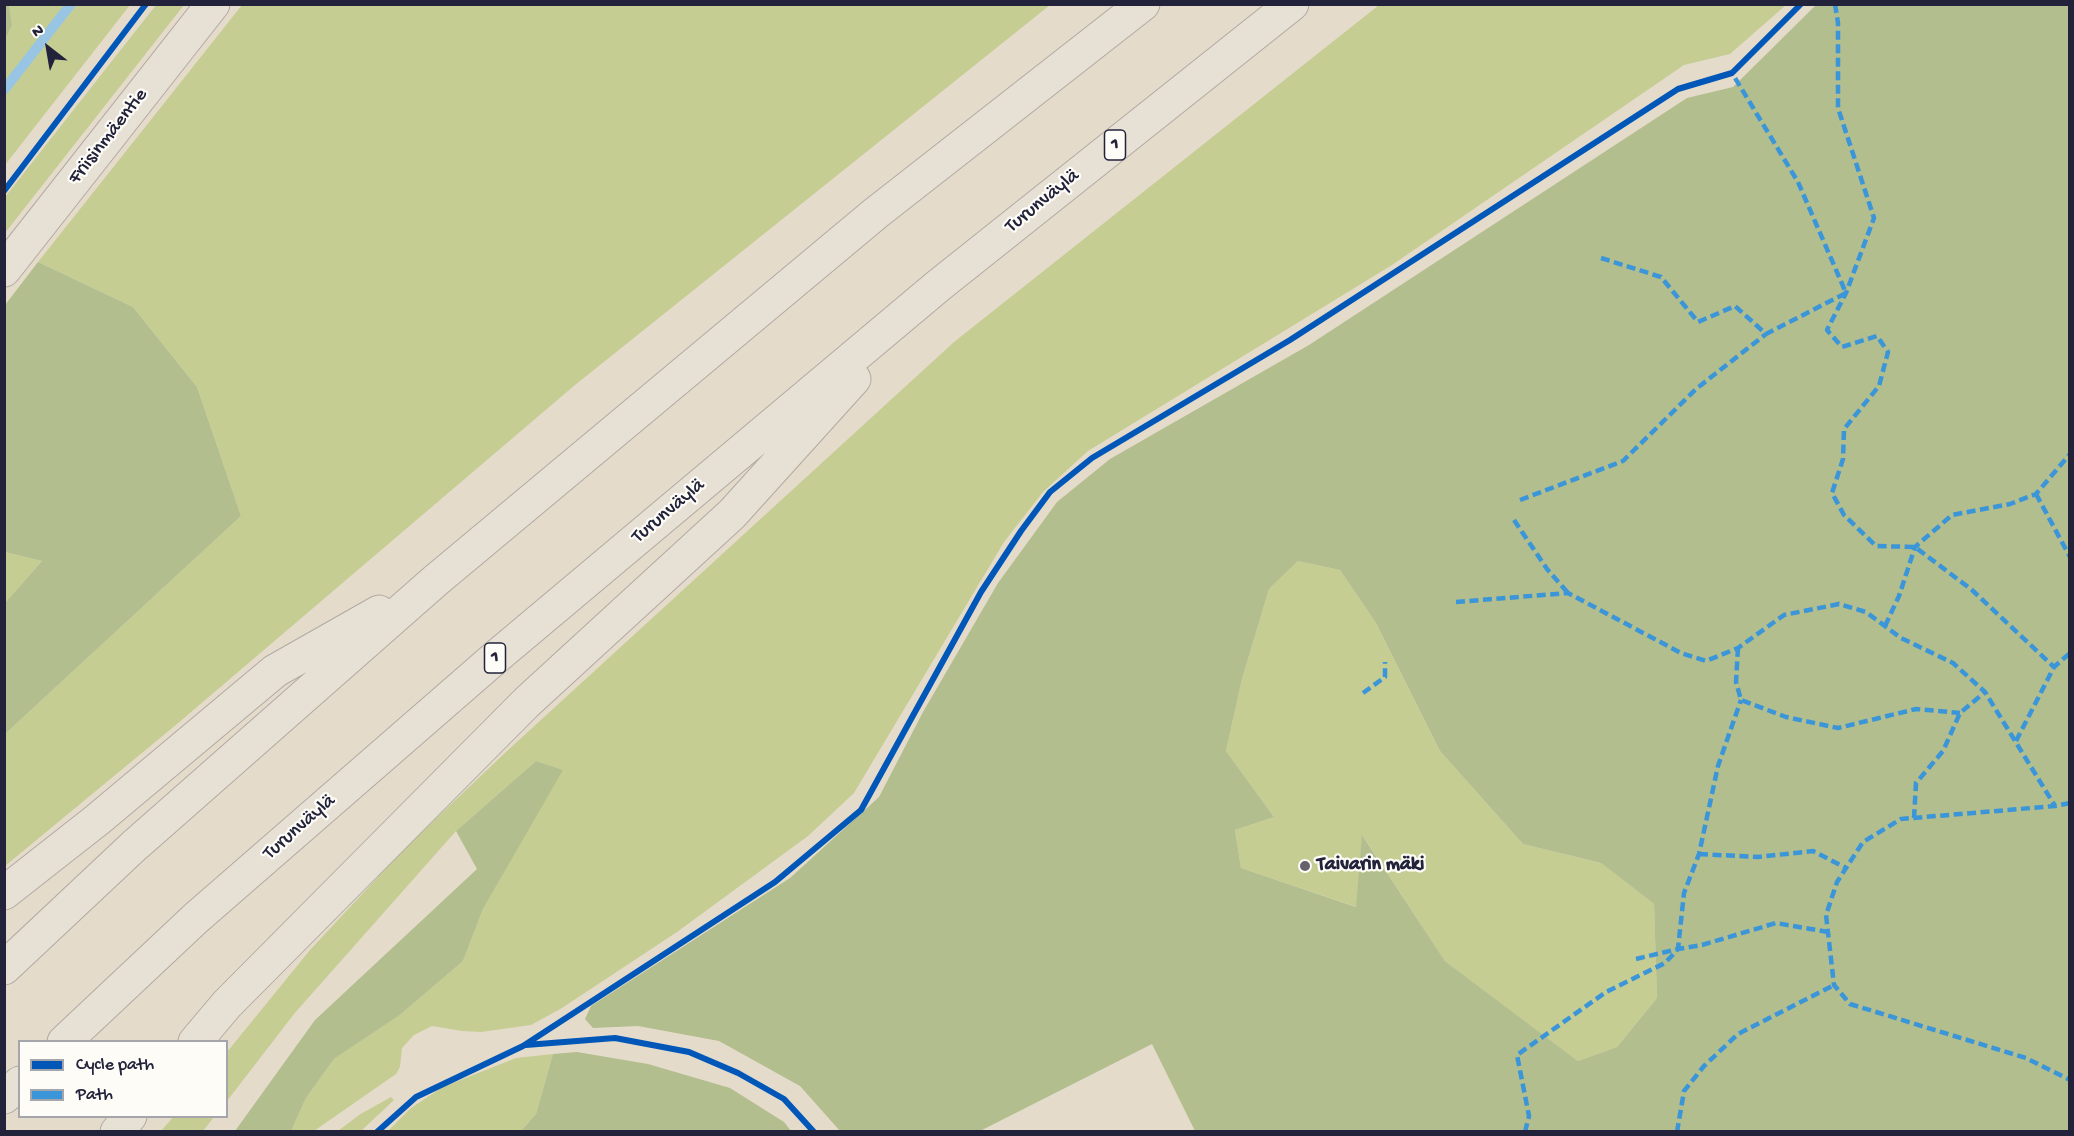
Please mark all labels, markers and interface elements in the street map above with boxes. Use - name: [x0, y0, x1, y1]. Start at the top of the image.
- north arrow: [18, 18, 78, 78]
- text: N: [29, 21, 48, 43]
- street label: Friisinmäentie: [64, 84, 154, 190]
- road number: 1: [1104, 130, 1126, 160]
- street label: Turunväylä: [1001, 165, 1085, 239]
- street label: Turunväylä: [627, 474, 711, 550]
- road number: 1: [484, 643, 506, 673]
- street label: Turunväylä: [259, 790, 341, 866]
- place label: Taivarin mäki: [1317, 854, 1424, 878]
- marker: Taivarin mäki: [1298, 859, 1312, 873]
- legend: [18, 1040, 228, 1118]
- text: Cycle path: [76, 1055, 154, 1076]
- text: Path: [76, 1085, 113, 1106]

